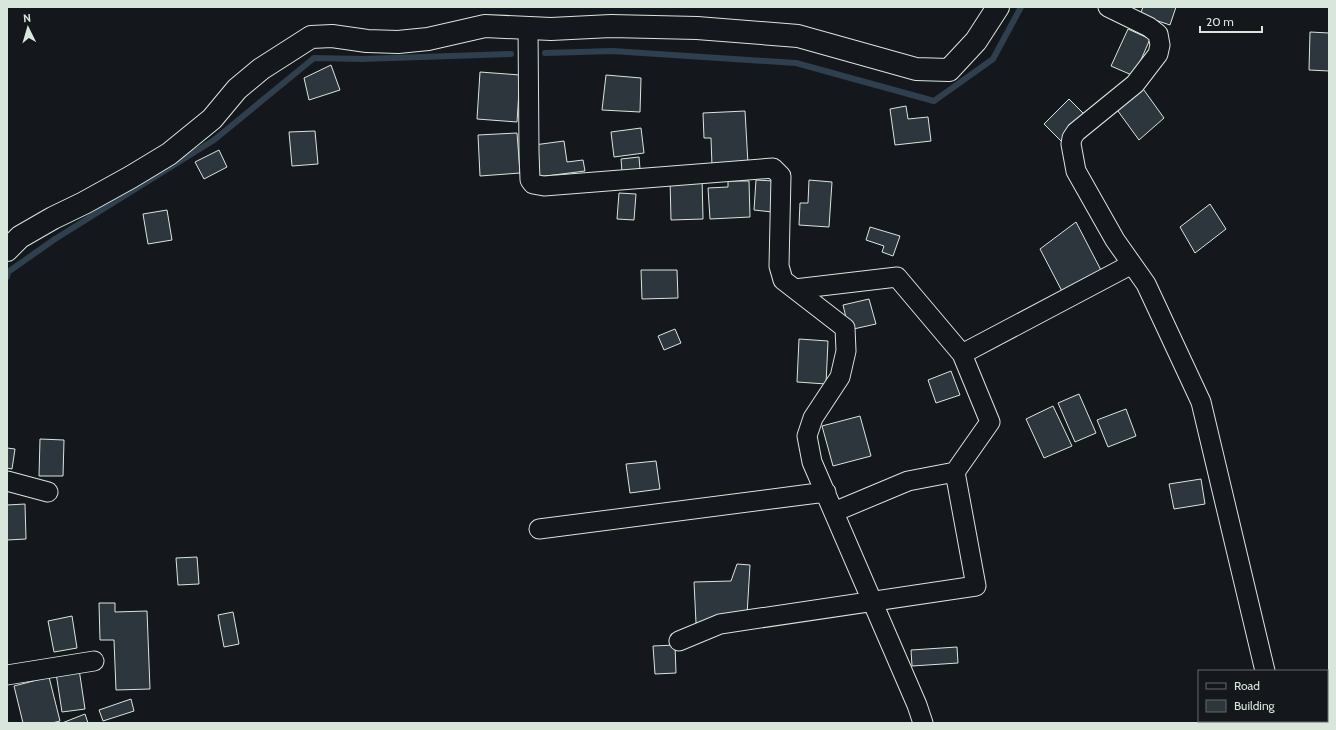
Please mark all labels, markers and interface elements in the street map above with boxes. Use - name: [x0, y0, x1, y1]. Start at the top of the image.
- north arrow: [8, 8, 48, 48]
- scale bar: [1200, 8, 1262, 34]
- text: N: [23, 11, 32, 25]
- text: 20 m: [1206, 14, 1234, 29]
- legend: [1198, 670, 1328, 722]
- text: Road: [1234, 678, 1260, 693]
- text: Building: [1234, 698, 1276, 713]

